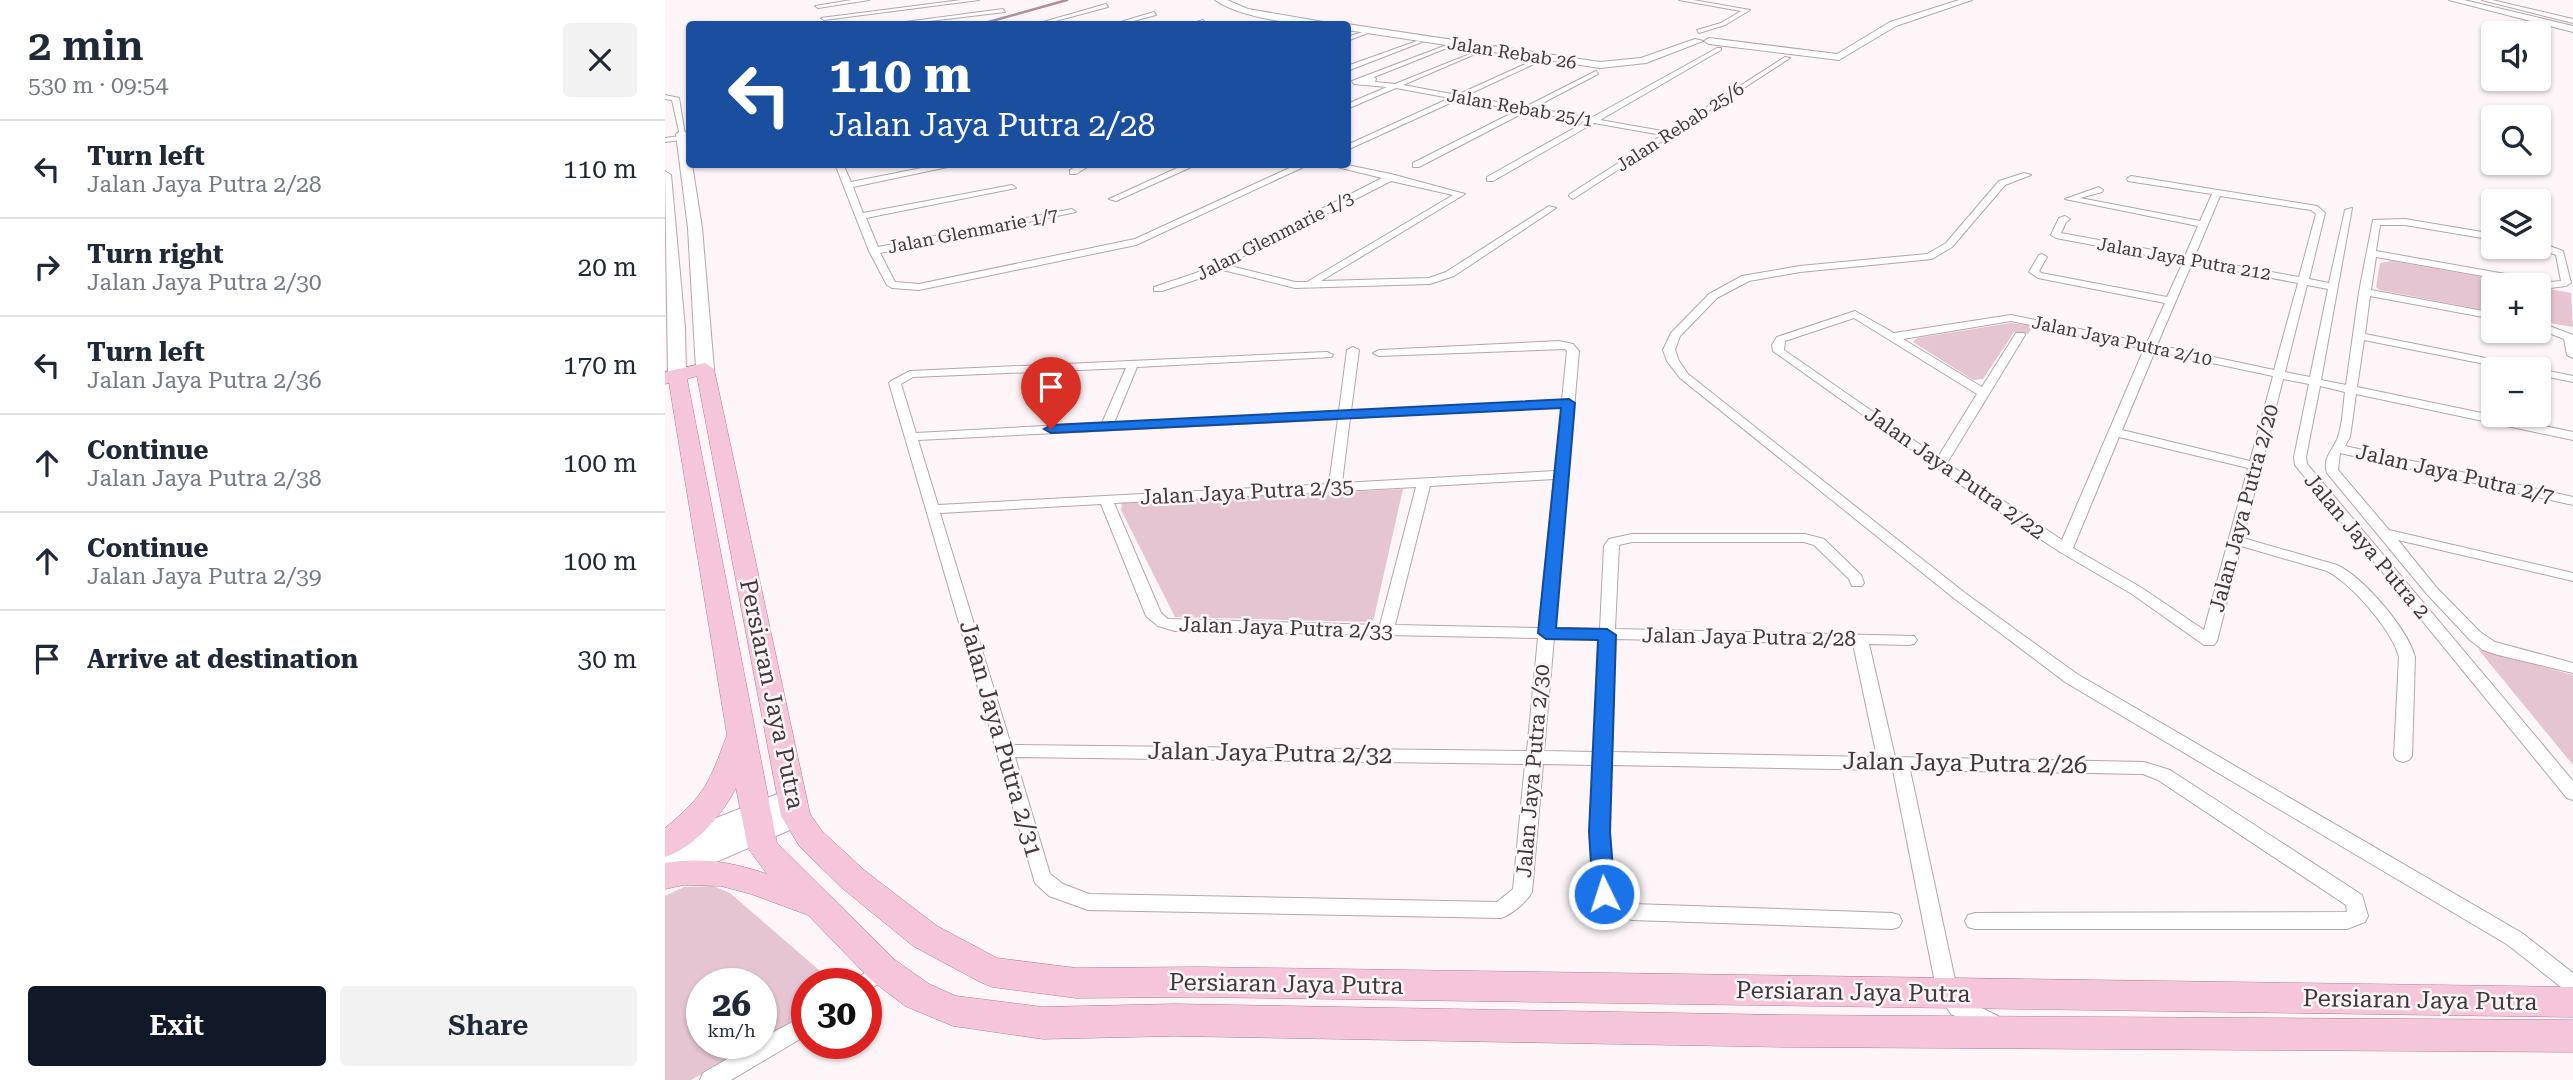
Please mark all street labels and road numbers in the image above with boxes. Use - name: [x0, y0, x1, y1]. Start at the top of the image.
- street label: Jalan Rebab 26: [1446, 32, 1578, 73]
- street label: Jalan Rebab 25/6: [1612, 77, 1748, 176]
- street label: Jalan Rebab 25/1: [1445, 84, 1595, 131]
- street label: Jalan Glenmarie 1/3: [1193, 187, 1357, 284]
- street label: Jalan Glenmarie 1/7: [886, 204, 1060, 257]
- street label: Jalan Jaya Putra 212: [2096, 233, 2273, 284]
- street label: Jalan Jaya Putra 2/10: [2030, 311, 2214, 370]
- street label: Jalan Jaya Putra 2/20: [2205, 401, 2283, 615]
- street label: Jalan Jaya Putra 2/22: [1860, 402, 2050, 544]
- street label: Jalan Jaya Putra 2/7: [2354, 440, 2557, 509]
- street label: Jalan Jaya Putra 2: [2299, 469, 2435, 623]
- street label: Jalan Jaya Putra 2/35: [1139, 474, 1355, 510]
- street label: Persiaran Jaya Putra: [734, 576, 810, 812]
- street label: Jalan Jaya Putra 2/33: [1179, 612, 1393, 644]
- street label: Jalan Jaya Putra 2/31: [954, 617, 1048, 861]
- street label: Jalan Jaya Putra 2/28: [1642, 623, 1856, 651]
- street label: Jalan Jaya Putra 2/30: [1512, 663, 1554, 879]
- street label: Jalan Jaya Putra 2/32: [1147, 737, 1393, 769]
- street label: Jalan Jaya Putra 2/26: [1842, 747, 2088, 779]
- street label: Persiaran Jaya Putra: [1168, 968, 1404, 1000]
- street label: Persiaran Jaya Putra: [1735, 976, 1971, 1008]
- street label: Persiaran Jaya Putra: [2302, 984, 2538, 1016]

